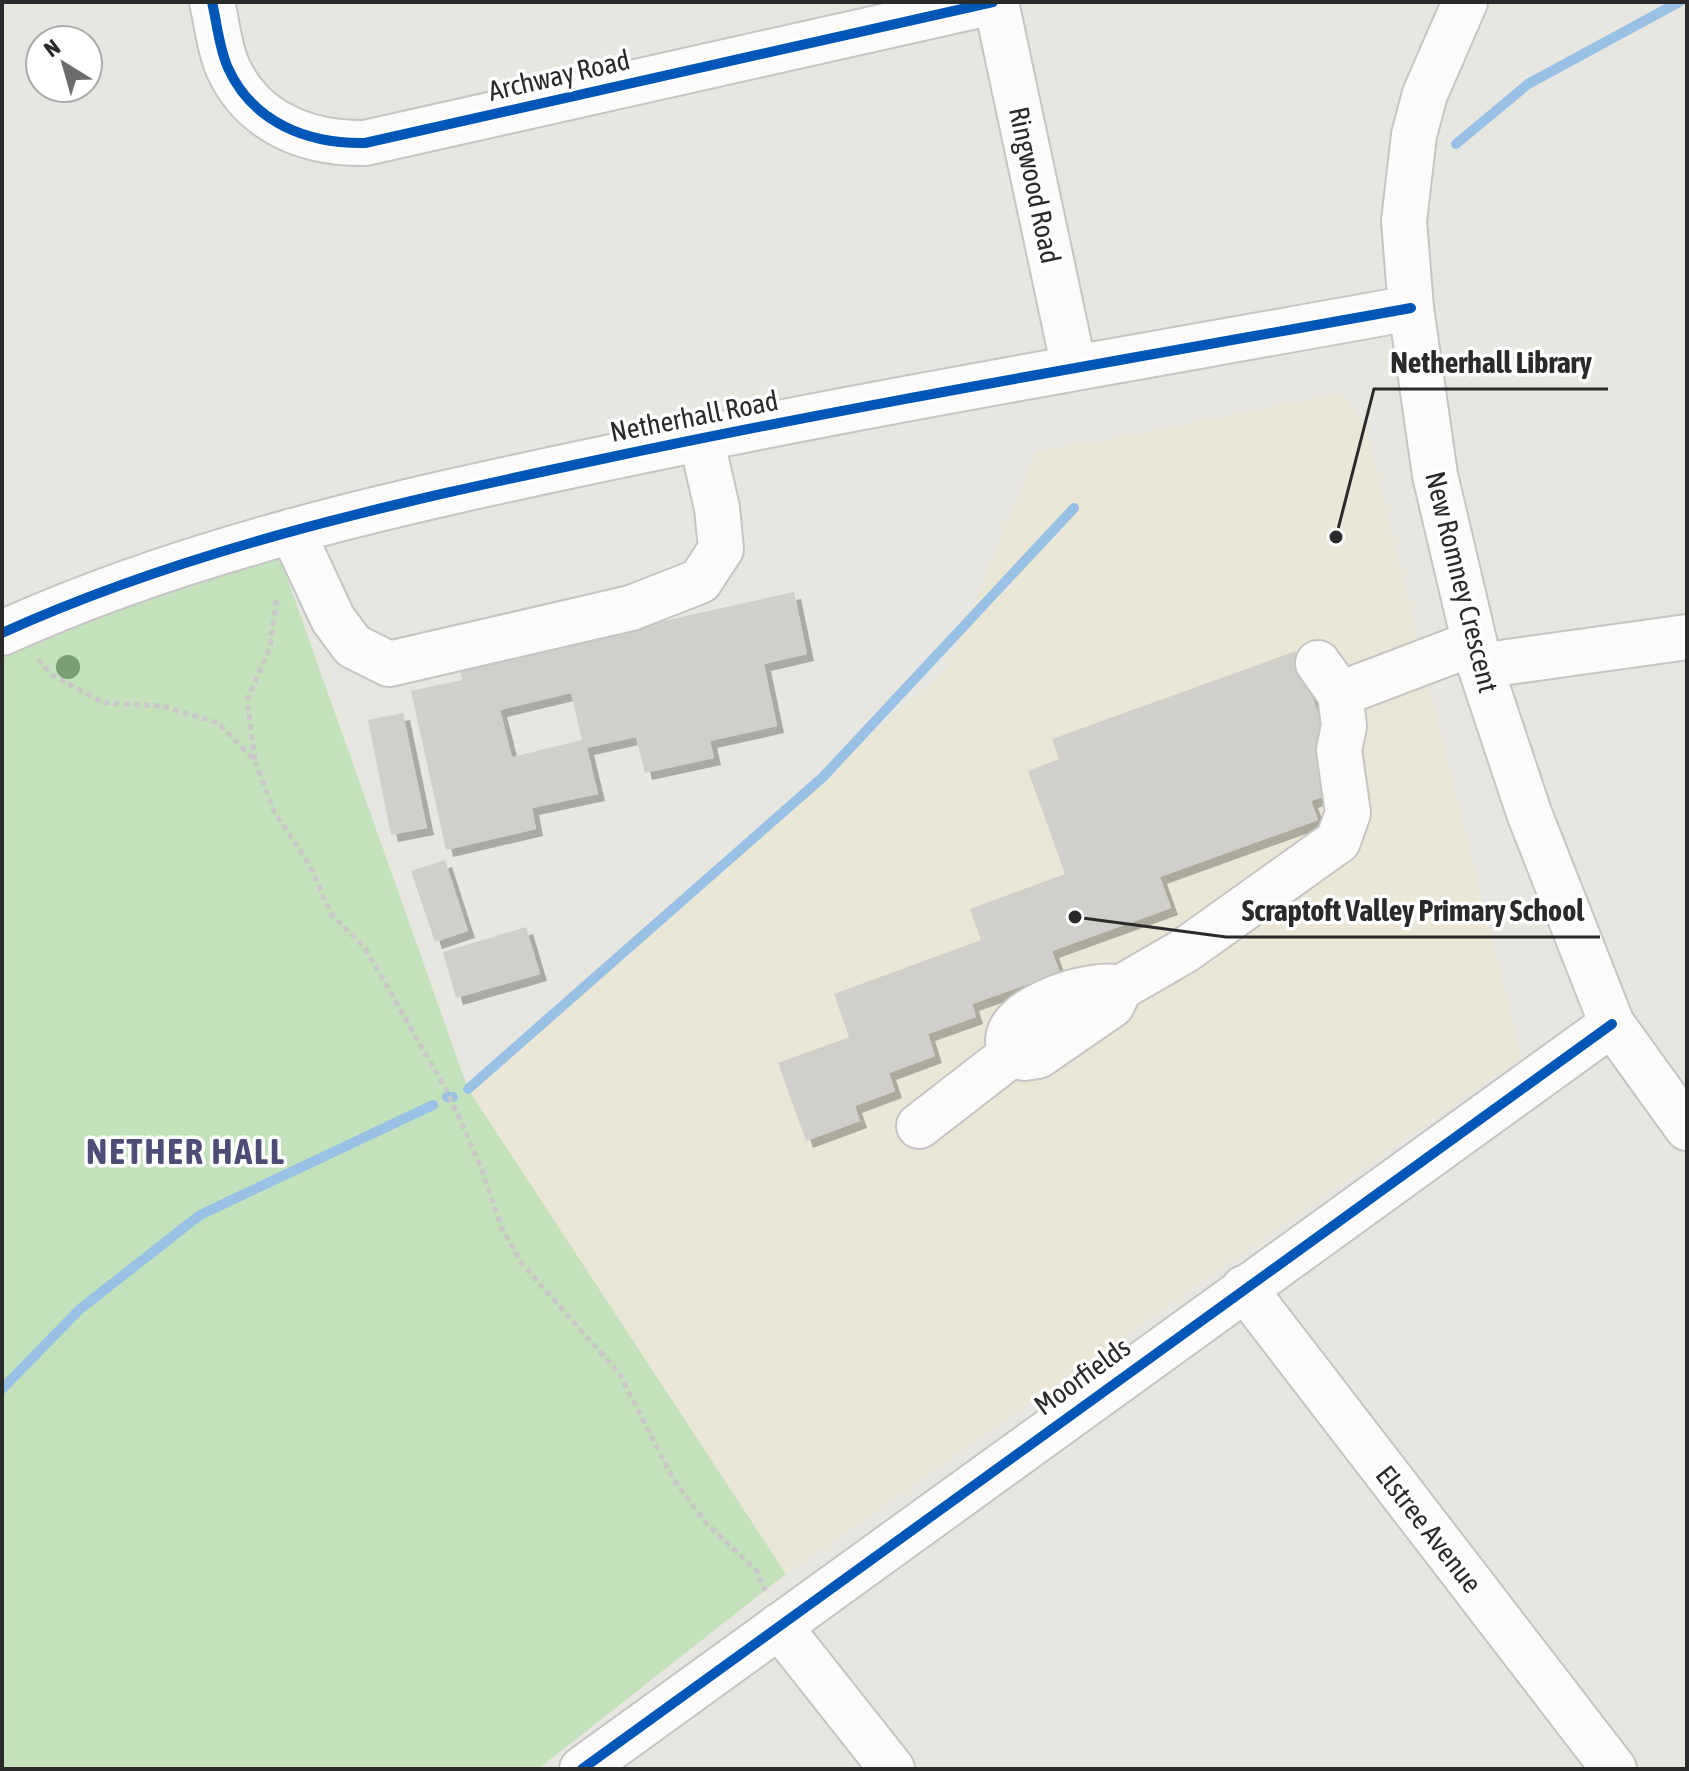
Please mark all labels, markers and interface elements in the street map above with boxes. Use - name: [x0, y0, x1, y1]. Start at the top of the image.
- north arrow: [24, 24, 104, 104]
- text: N: [39, 34, 65, 62]
- street label: Archway Road: [485, 43, 633, 107]
- street label: Ringwood Road: [1003, 104, 1067, 266]
- callout: Netherhall Library: [1374, 335, 1608, 389]
- text: Netherhall Library: [1390, 345, 1592, 379]
- street label: Netherhall Road: [607, 384, 781, 448]
- street label: New Romney Crescent: [1419, 468, 1505, 696]
- callout: Scraptoft Valley Primary School: [1226, 883, 1600, 937]
- text: Scraptoft Valley Primary School: [1242, 893, 1585, 927]
- district label: NETHER HALL: [86, 1130, 286, 1172]
- street label: Moorfields: [1028, 1331, 1136, 1421]
- street label: Elstree Avenue: [1370, 1459, 1488, 1599]

